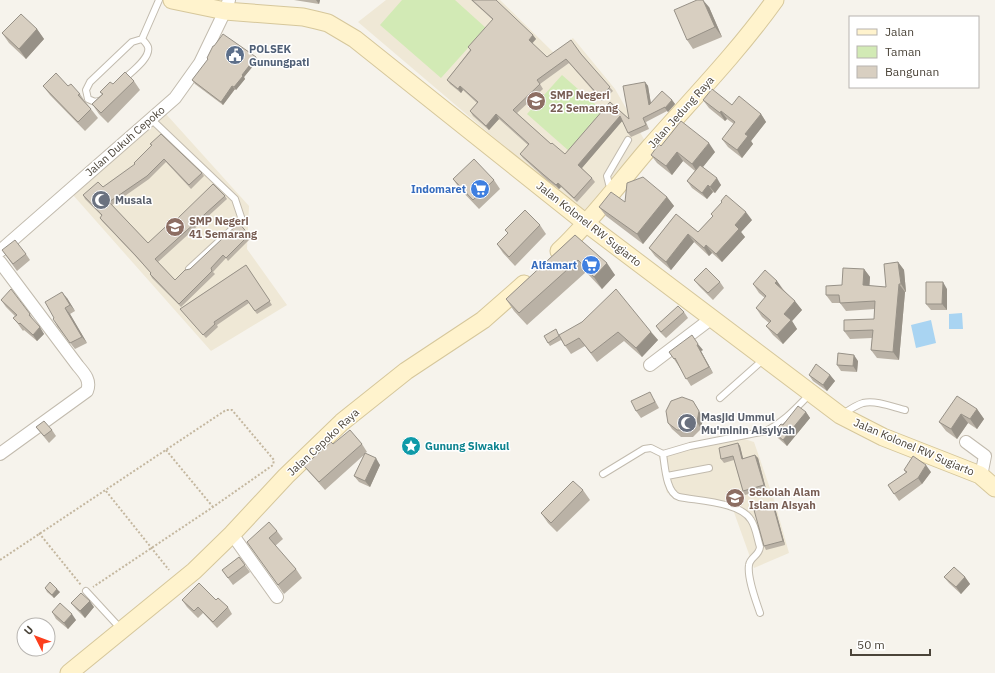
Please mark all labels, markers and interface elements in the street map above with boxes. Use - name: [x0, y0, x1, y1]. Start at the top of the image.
- legend: [849, 16, 979, 88]
- text: Jalan: [885, 24, 914, 39]
- place label: POLSEK Gunungpati: [249, 42, 309, 69]
- public building icon: POLSEK Gunungpati: [224, 44, 246, 66]
- text: Taman: [885, 44, 921, 59]
- text: Bangunan: [885, 64, 939, 79]
- street label: Jalan Jedung Raya: [645, 73, 717, 151]
- place label: SMP Negeri 22 Semarang: [550, 88, 619, 115]
- school or university icon: SMP Negeri 22 Semarang: [525, 90, 547, 112]
- street label: Jalan Dukuh Cepoko: [82, 103, 168, 179]
- supermarket icon: Indomaret: [469, 178, 491, 200]
- street label: Jalan Kolonel RW Sugiarto: [534, 179, 644, 269]
- place label: Indomaret: [411, 182, 466, 196]
- mosque icon: Musala: [90, 189, 112, 211]
- place label: Musala: [115, 193, 152, 207]
- place label: SMP Negeri 41 Semarang: [189, 214, 258, 241]
- school or university icon: SMP Negeri 41 Semarang: [164, 216, 186, 238]
- supermarket icon: Alfamart: [580, 254, 602, 276]
- place label: Alfamart: [531, 258, 577, 272]
- street label: Jalan Cepoko Raya: [284, 405, 362, 479]
- place label: Masjid Ummul Mu'minin Aisyiyah: [701, 410, 795, 437]
- mosque icon: Masjid Ummul Mu'minin Aisyiyah: [676, 412, 698, 434]
- street label: Jalan Kolonel RW Sugiarto: [852, 415, 976, 479]
- place icon: Gunung Siwakul: [400, 435, 422, 457]
- place label: Gunung Siwakul: [425, 439, 510, 453]
- place label: Sekolah Alam Islam Aisyah: [749, 485, 820, 512]
- school or university icon: Sekolah Alam Islam Aisyah: [724, 487, 746, 509]
- north arrow: [16, 617, 56, 657]
- text: U: [21, 623, 36, 638]
- scale bar: [851, 631, 930, 657]
- text: 50 m: [857, 637, 885, 652]

